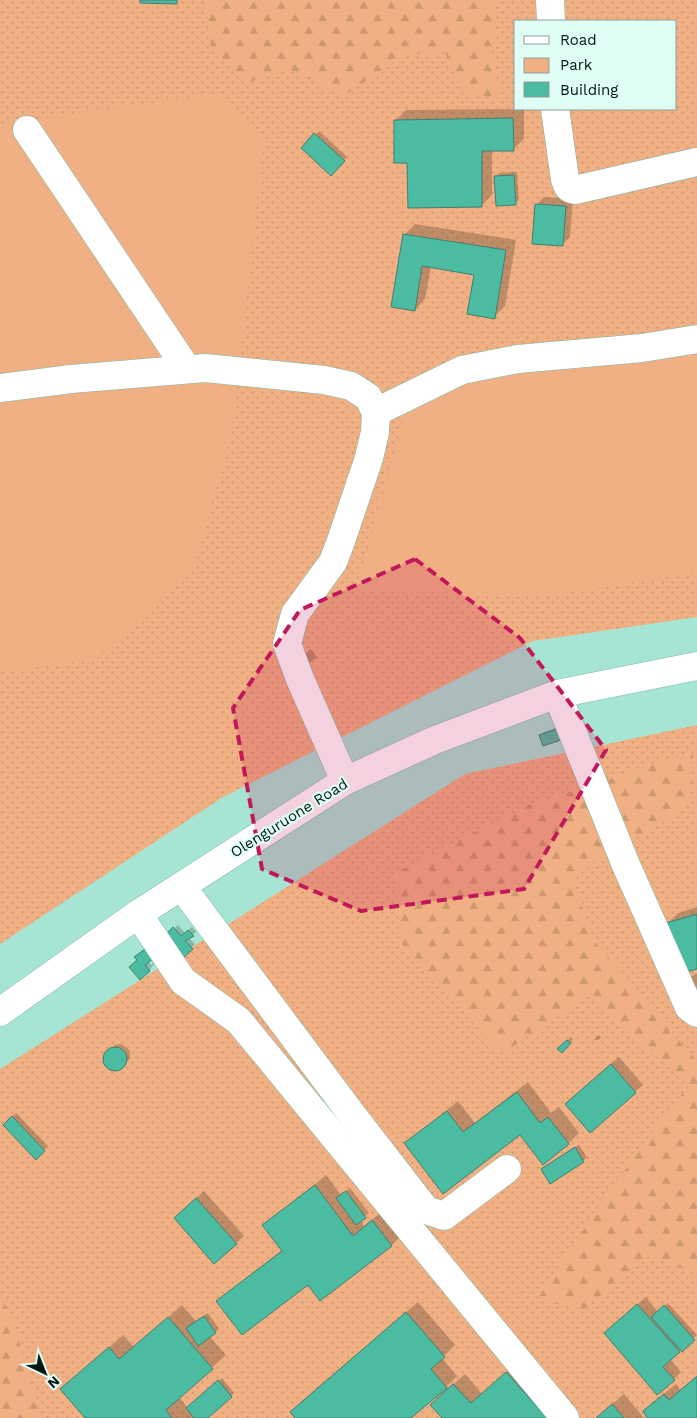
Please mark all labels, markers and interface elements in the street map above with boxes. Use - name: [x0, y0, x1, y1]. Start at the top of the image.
- legend: [514, 20, 677, 110]
- text: Road: [560, 31, 597, 49]
- text: Park: [560, 56, 593, 74]
- text: Building: [560, 81, 618, 99]
- street label: Olenguruone Road: [227, 775, 351, 861]
- north arrow: [20, 1348, 70, 1398]
- text: N: [45, 1373, 63, 1392]

